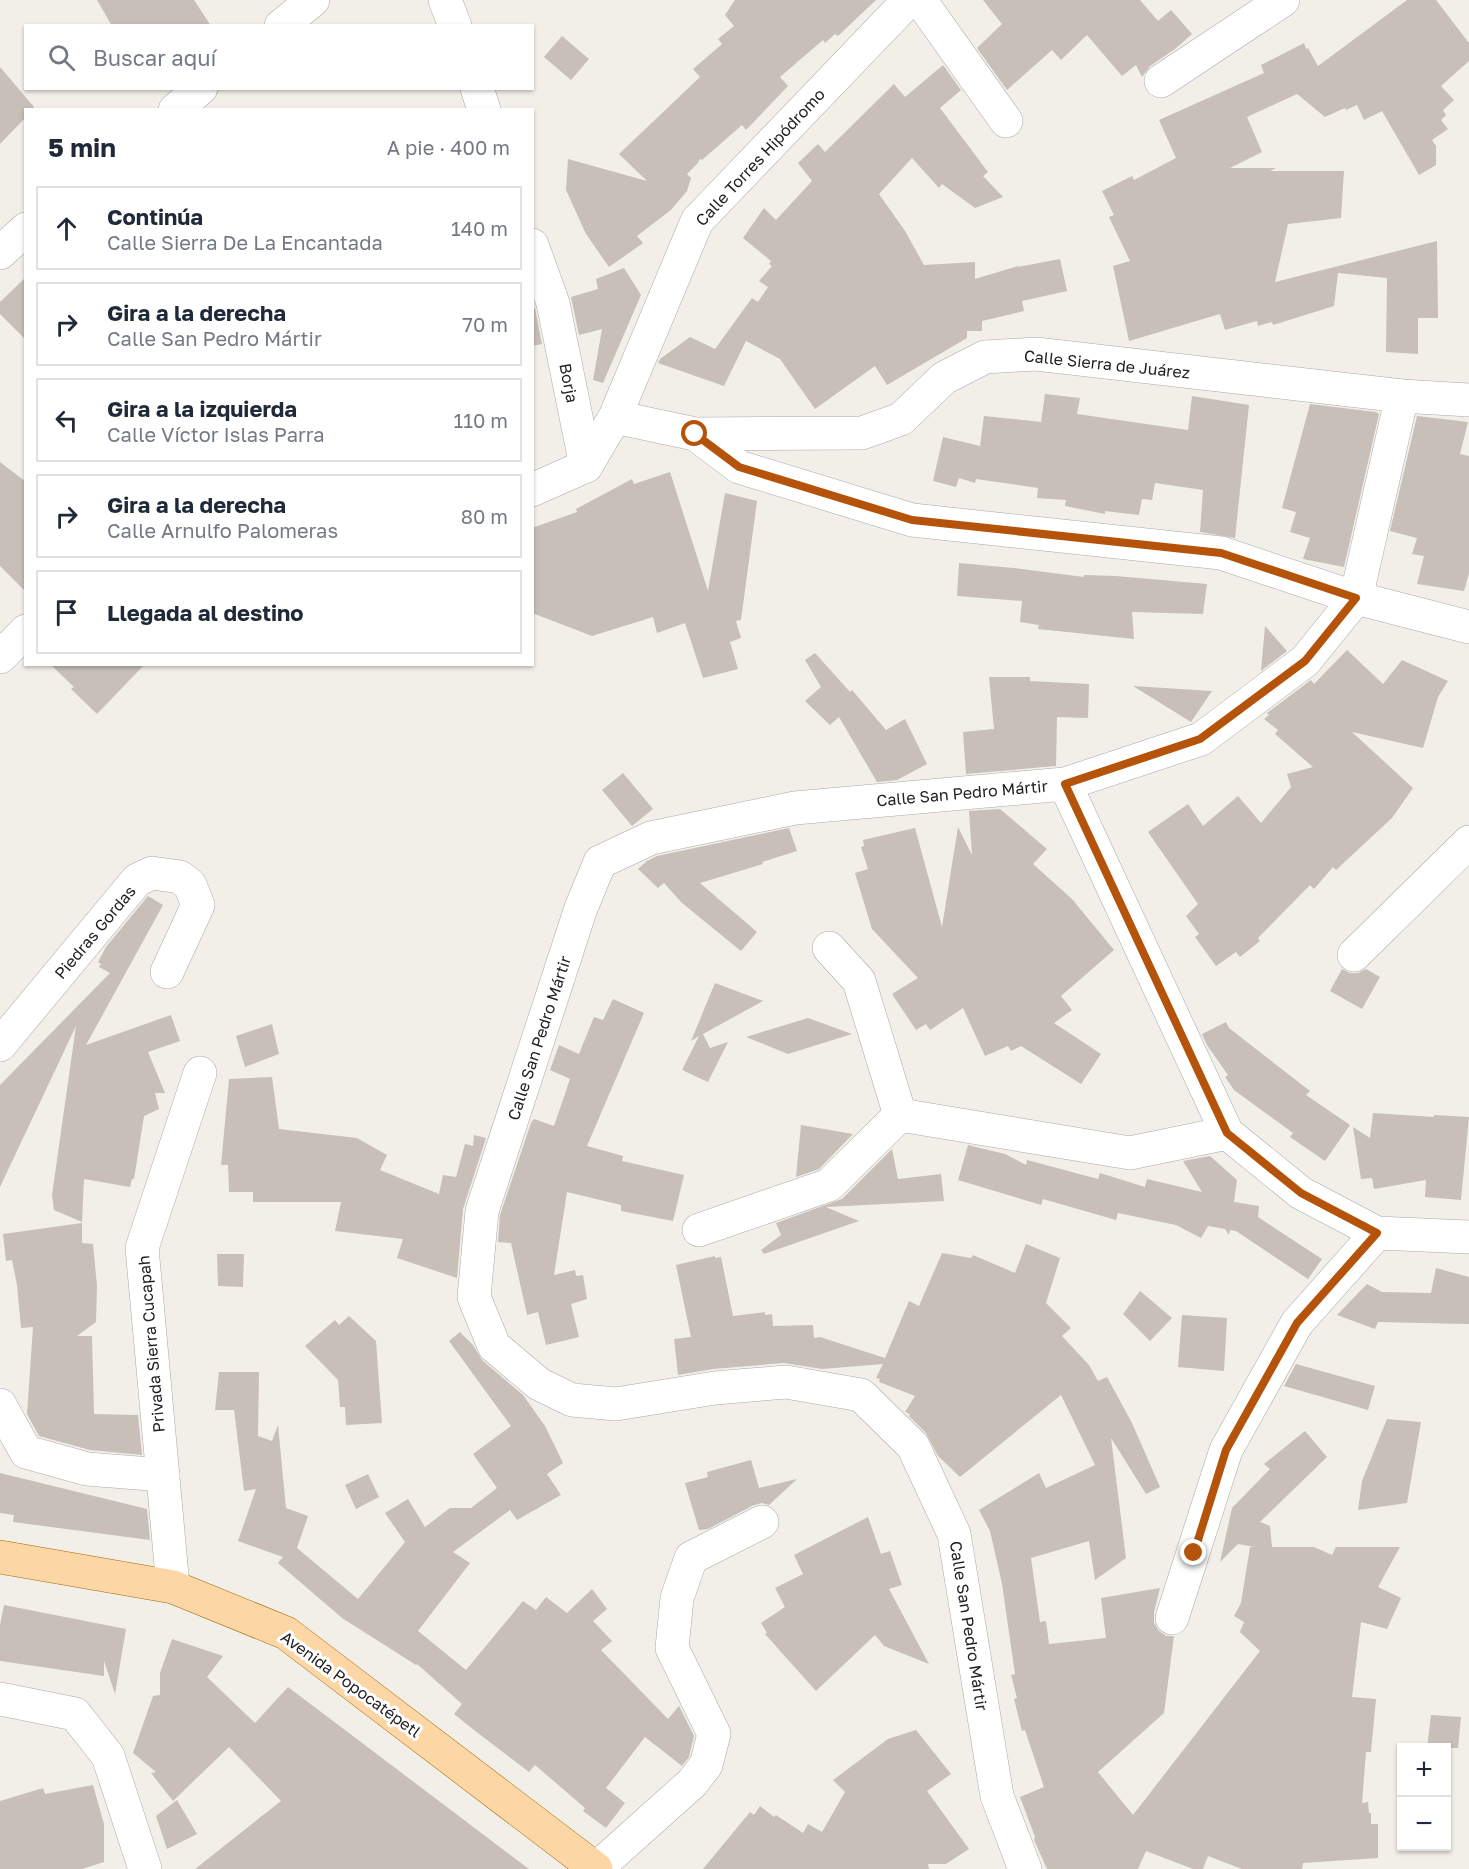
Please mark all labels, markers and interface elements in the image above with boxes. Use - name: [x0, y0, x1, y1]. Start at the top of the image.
- search box: [24, 24, 534, 90]
- icon: search: [45, 41, 78, 74]
- text: Buscar aquí: [93, 44, 216, 71]
- street label: Calle Torres Hipódromo: [691, 84, 829, 230]
- text: 5 min: [48, 132, 116, 163]
- text: A pie · 400 m: [387, 135, 510, 159]
- text: Continúa: [107, 203, 203, 230]
- icon: ahead: [50, 212, 83, 245]
- text: 140 m: [451, 216, 508, 240]
- text: Calle Sierra De La Encantada: [107, 230, 383, 254]
- text: Gira a la derecha: [107, 299, 286, 326]
- icon: right: [50, 308, 83, 341]
- text: 70 m: [462, 312, 508, 336]
- text: Calle San Pedro Mártir: [107, 326, 322, 350]
- street label: Calle Sierra de Juárez: [1023, 345, 1191, 383]
- street label: Borja: [555, 362, 583, 404]
- text: Gira a la izquierda: [107, 395, 297, 422]
- icon: left: [50, 404, 83, 437]
- text: 110 m: [454, 408, 508, 432]
- route start: [681, 420, 707, 446]
- text: Calle Víctor Islas Parra: [107, 422, 325, 446]
- text: Gira a la derecha: [107, 491, 286, 518]
- icon: right: [50, 500, 83, 533]
- text: 80 m: [461, 504, 508, 528]
- text: Calle Arnulfo Palomeras: [107, 518, 338, 542]
- icon: arrive: [50, 596, 83, 629]
- text: Llegada al destino: [107, 599, 304, 626]
- street label: Calle San Pedro Mártir: [876, 776, 1048, 810]
- street label: Piedras Gordas: [50, 881, 140, 983]
- street label: Calle San Pedro Mártir: [503, 953, 575, 1123]
- street label: Privada Sierra Cucapah: [133, 1255, 169, 1433]
- route end: [1180, 1539, 1206, 1565]
- street label: Calle San Pedro Mártir: [946, 1540, 992, 1712]
- street label: Avenida Popocatépetl: [277, 1627, 425, 1741]
- map controls: [1397, 1743, 1451, 1851]
- button: +: [1397, 1743, 1451, 1797]
- button: −: [1397, 1797, 1451, 1851]

